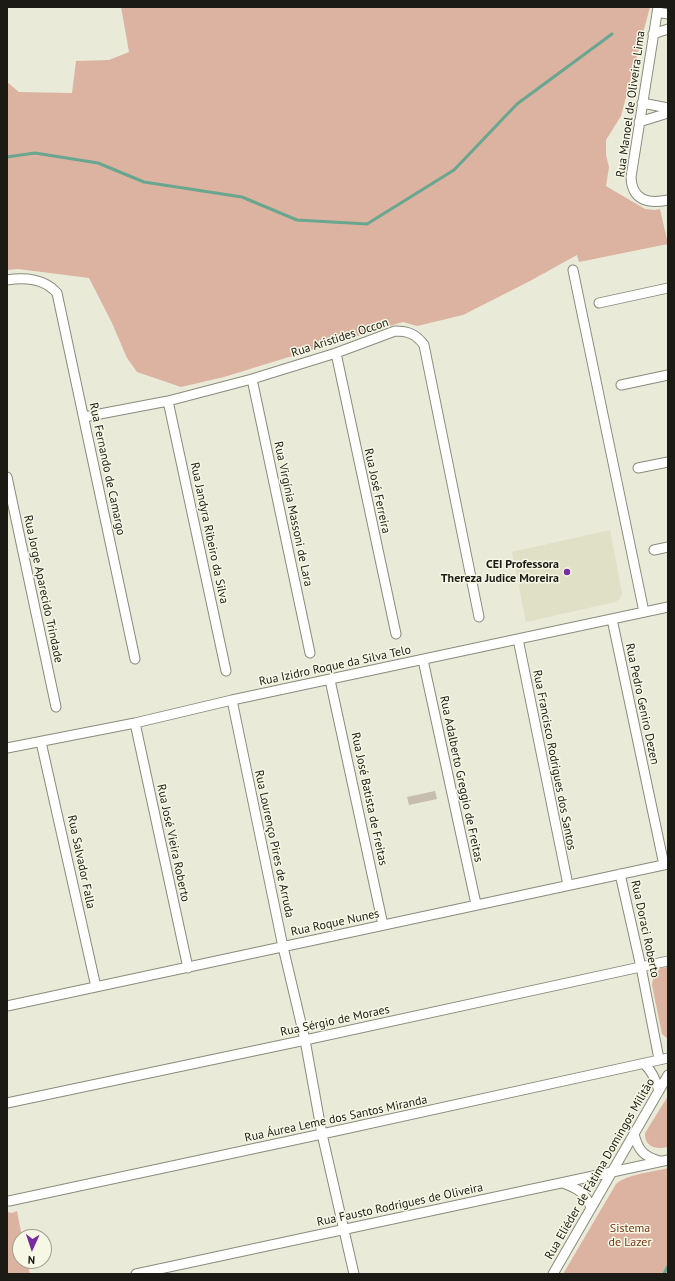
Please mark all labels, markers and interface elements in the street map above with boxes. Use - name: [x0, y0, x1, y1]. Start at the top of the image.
- street label: Rua Manoel de Oliveira Lima: [614, 30, 648, 178]
- street label: Rua Aristides Occon: [289, 315, 391, 361]
- street label: Rua Fernando de Camargo: [86, 401, 128, 537]
- street label: Rua Virgínia Massoni de Lara: [271, 440, 315, 588]
- street label: Rua José Ferreira: [361, 447, 393, 535]
- street label: Rua Jandyra Ribeiro da Silva: [187, 461, 231, 605]
- street label: Rua Jorge Aparecido Trindade: [20, 514, 66, 664]
- place label: CEI Professora Thereza Judice Moreira: [441, 558, 559, 586]
- marker: CEI Professora Thereza Judice Moreira: [562, 567, 572, 577]
- street label: Rua Pedro Geniro Dezen: [622, 642, 662, 766]
- street label: Rua Izidro Roque da Silva Telo: [258, 643, 412, 689]
- street label: Rua Francisco Rodrigues dos Santos: [529, 669, 579, 851]
- street label: Rua Adalberto Greggio de Freitas: [436, 694, 486, 864]
- street label: Rua José Batista de Freitas: [348, 731, 390, 867]
- street label: Rua Lourenço Pires de Arruda: [251, 769, 297, 919]
- street label: Rua José Vieira Roberto: [153, 783, 193, 903]
- street label: Rua Salvador Falla: [64, 814, 98, 910]
- street label: Rua Doraci Roberto: [628, 879, 662, 979]
- street label: Rua Roque Nunes: [289, 907, 381, 939]
- street label: Rua Sérgio de Moraes: [279, 1002, 391, 1040]
- street label: Rua Eliéder de Fátima Domingos Militão: [542, 1076, 658, 1262]
- street label: Rua Áurea Leme dos Santos Miranda: [243, 1093, 429, 1145]
- street label: Rua Fausto Rodrigues de Oliveira: [316, 1180, 484, 1230]
- park label: Sistema de Lazer: [608, 1222, 652, 1250]
- north arrow: [12, 1229, 52, 1269]
- text: N: [27, 1253, 35, 1267]

